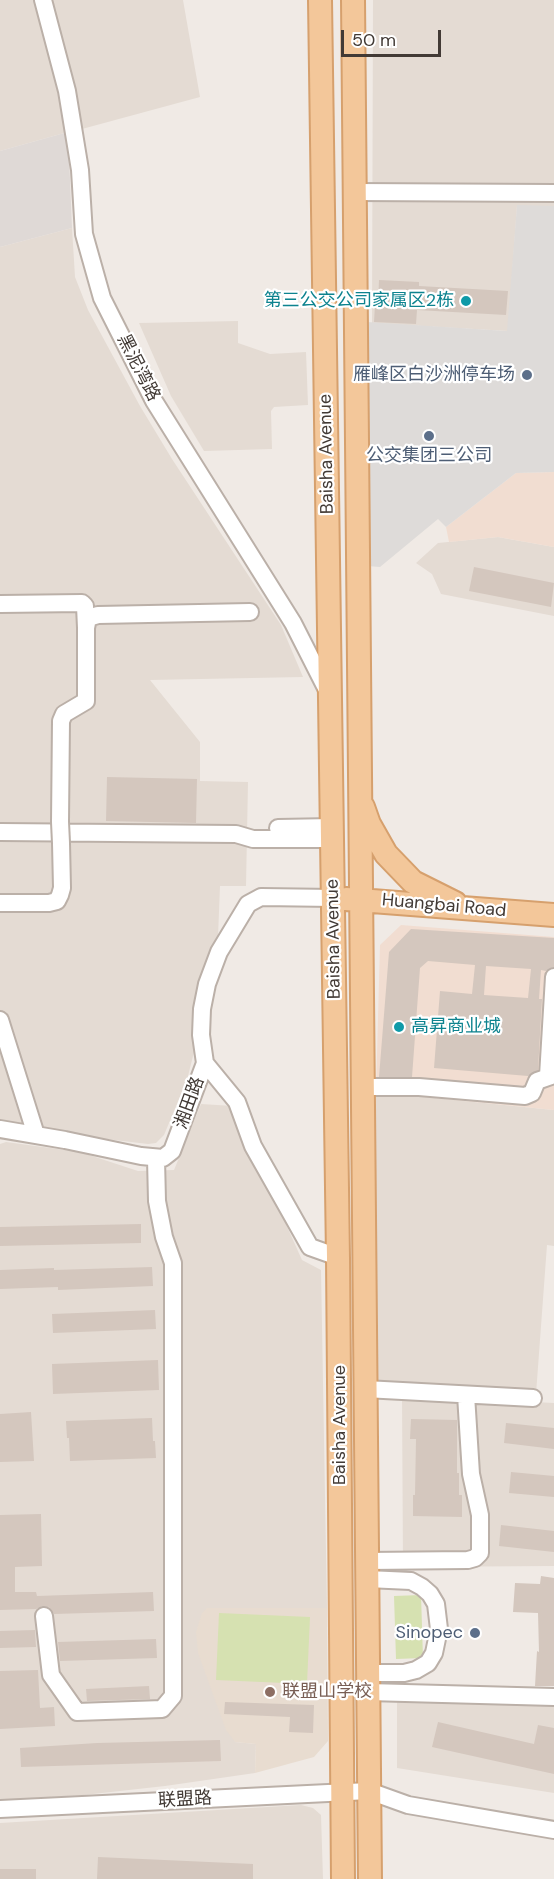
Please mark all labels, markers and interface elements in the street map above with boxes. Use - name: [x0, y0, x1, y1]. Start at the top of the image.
- scale bar: [344, 18, 444, 56]
- text: 50 m: [352, 28, 396, 52]
- place label: 第三公交公司家属区2栋: [264, 290, 454, 312]
- marker: 第三公交公司家属区2栋: [459, 294, 473, 308]
- street label: 黑泥湾路: [112, 331, 164, 405]
- place label: 雁峰区白沙洲停车场: [353, 364, 515, 386]
- marker: 雁峰区白沙洲停车场: [520, 368, 534, 382]
- street label: Baisha Avenue: [315, 394, 339, 514]
- marker: 公交集团三公司: [422, 429, 436, 443]
- place label: 公交集团三公司: [366, 445, 492, 467]
- street label: Baisha Avenue: [322, 879, 346, 999]
- street label: Huangbai Road: [381, 890, 507, 922]
- place label: 高昇商业城: [411, 1016, 501, 1038]
- marker: 高昇商业城: [392, 1020, 406, 1034]
- street label: 湘田路: [171, 1074, 209, 1132]
- street label: Baisha Avenue: [329, 1365, 351, 1485]
- place label: Sinopec: [395, 1622, 463, 1644]
- marker: Sinopec: [468, 1626, 482, 1640]
- place label: 联盟山学校: [282, 1681, 372, 1703]
- marker: 联盟山学校: [263, 1685, 277, 1699]
- street label: 联盟路: [157, 1788, 213, 1812]

